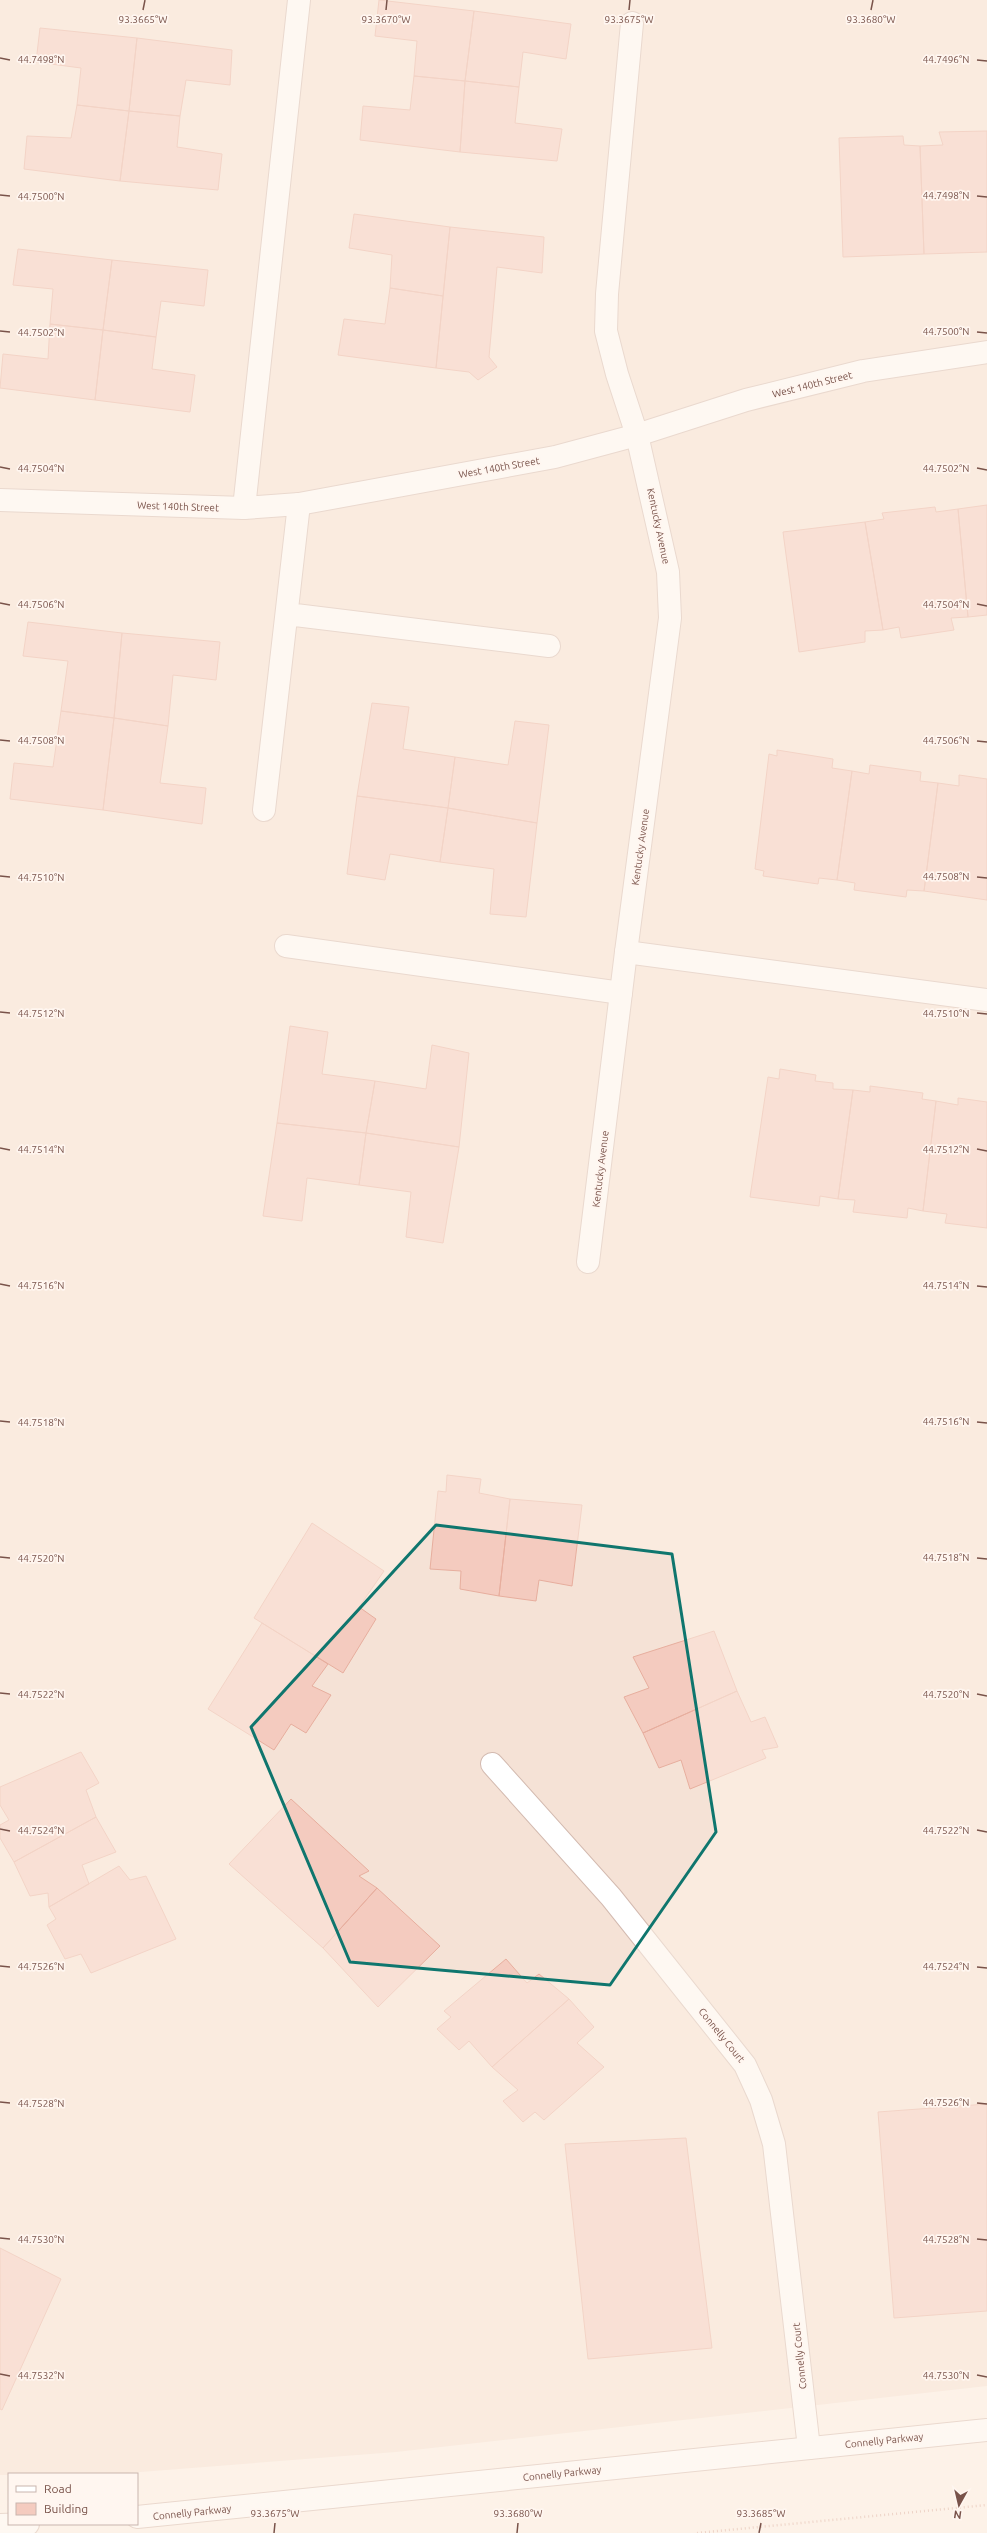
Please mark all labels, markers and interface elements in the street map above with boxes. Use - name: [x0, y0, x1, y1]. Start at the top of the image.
- text: 93.3665°W: [119, 14, 167, 25]
- text: 93.3670°W: [362, 14, 410, 25]
- text: 93.3675°W: [605, 14, 653, 25]
- text: 93.3680°W: [847, 14, 895, 25]
- text: 44.7498°N: [18, 54, 64, 65]
- text: 44.7496°N: [923, 54, 969, 65]
- text: 44.7498°N: [923, 190, 969, 201]
- text: 44.7500°N: [18, 191, 64, 202]
- text: 44.7500°N: [923, 326, 969, 337]
- text: 44.7502°N: [18, 327, 64, 338]
- street label: West 140th Street: [771, 369, 853, 400]
- street label: West 140th Street: [458, 455, 540, 480]
- text: 44.7504°N: [18, 463, 64, 474]
- text: 44.7502°N: [923, 463, 969, 474]
- street label: Kentucky Avenue: [645, 487, 672, 565]
- street label: West 140th Street: [137, 500, 219, 513]
- text: 44.7506°N: [18, 599, 64, 610]
- text: 44.7504°N: [923, 599, 969, 610]
- text: 44.7508°N: [18, 735, 64, 746]
- text: 44.7506°N: [923, 735, 969, 746]
- street label: Kentucky Avenue: [630, 808, 651, 886]
- text: 44.7508°N: [923, 871, 969, 882]
- text: 44.7510°N: [18, 872, 64, 883]
- text: 44.7512°N: [18, 1008, 64, 1019]
- text: 44.7510°N: [923, 1008, 969, 1019]
- street label: Kentucky Avenue: [590, 1130, 611, 1208]
- text: 44.7514°N: [18, 1144, 64, 1155]
- text: 44.7512°N: [923, 1144, 969, 1155]
- text: 44.7516°N: [18, 1280, 64, 1291]
- text: 44.7514°N: [923, 1280, 969, 1291]
- text: 44.7516°N: [923, 1416, 969, 1427]
- text: 44.7518°N: [18, 1417, 64, 1428]
- text: 44.7518°N: [923, 1552, 969, 1563]
- text: 44.7520°N: [18, 1553, 64, 1564]
- text: 44.7522°N: [18, 1689, 64, 1700]
- text: 44.7520°N: [923, 1689, 969, 1700]
- text: 44.7524°N: [18, 1825, 64, 1836]
- text: 44.7522°N: [923, 1825, 969, 1836]
- text: 44.7526°N: [18, 1961, 64, 1972]
- text: 44.7524°N: [923, 1961, 969, 1972]
- street label: Connelly Court: [696, 2006, 747, 2065]
- text: 44.7526°N: [923, 2097, 969, 2108]
- text: 44.7528°N: [18, 2098, 64, 2109]
- text: 44.7530°N: [18, 2234, 64, 2245]
- text: 44.7528°N: [923, 2234, 969, 2245]
- street label: Connelly Court: [791, 2322, 808, 2390]
- text: 44.7532°N: [18, 2370, 64, 2381]
- text: 44.7530°N: [923, 2370, 969, 2381]
- street label: Connelly Parkway: [844, 2431, 924, 2450]
- street label: Connelly Parkway: [522, 2464, 602, 2483]
- legend: [8, 2473, 138, 2525]
- text: Road: [44, 2482, 72, 2495]
- north arrow: [939, 2485, 979, 2525]
- text: Building: [44, 2502, 88, 2515]
- street label: Connelly Parkway: [152, 2503, 232, 2522]
- text: 93.3675°W: [251, 2508, 299, 2519]
- text: 93.3680°W: [494, 2508, 542, 2519]
- text: 93.3685°W: [737, 2508, 785, 2519]
- text: N: [953, 2508, 963, 2521]

